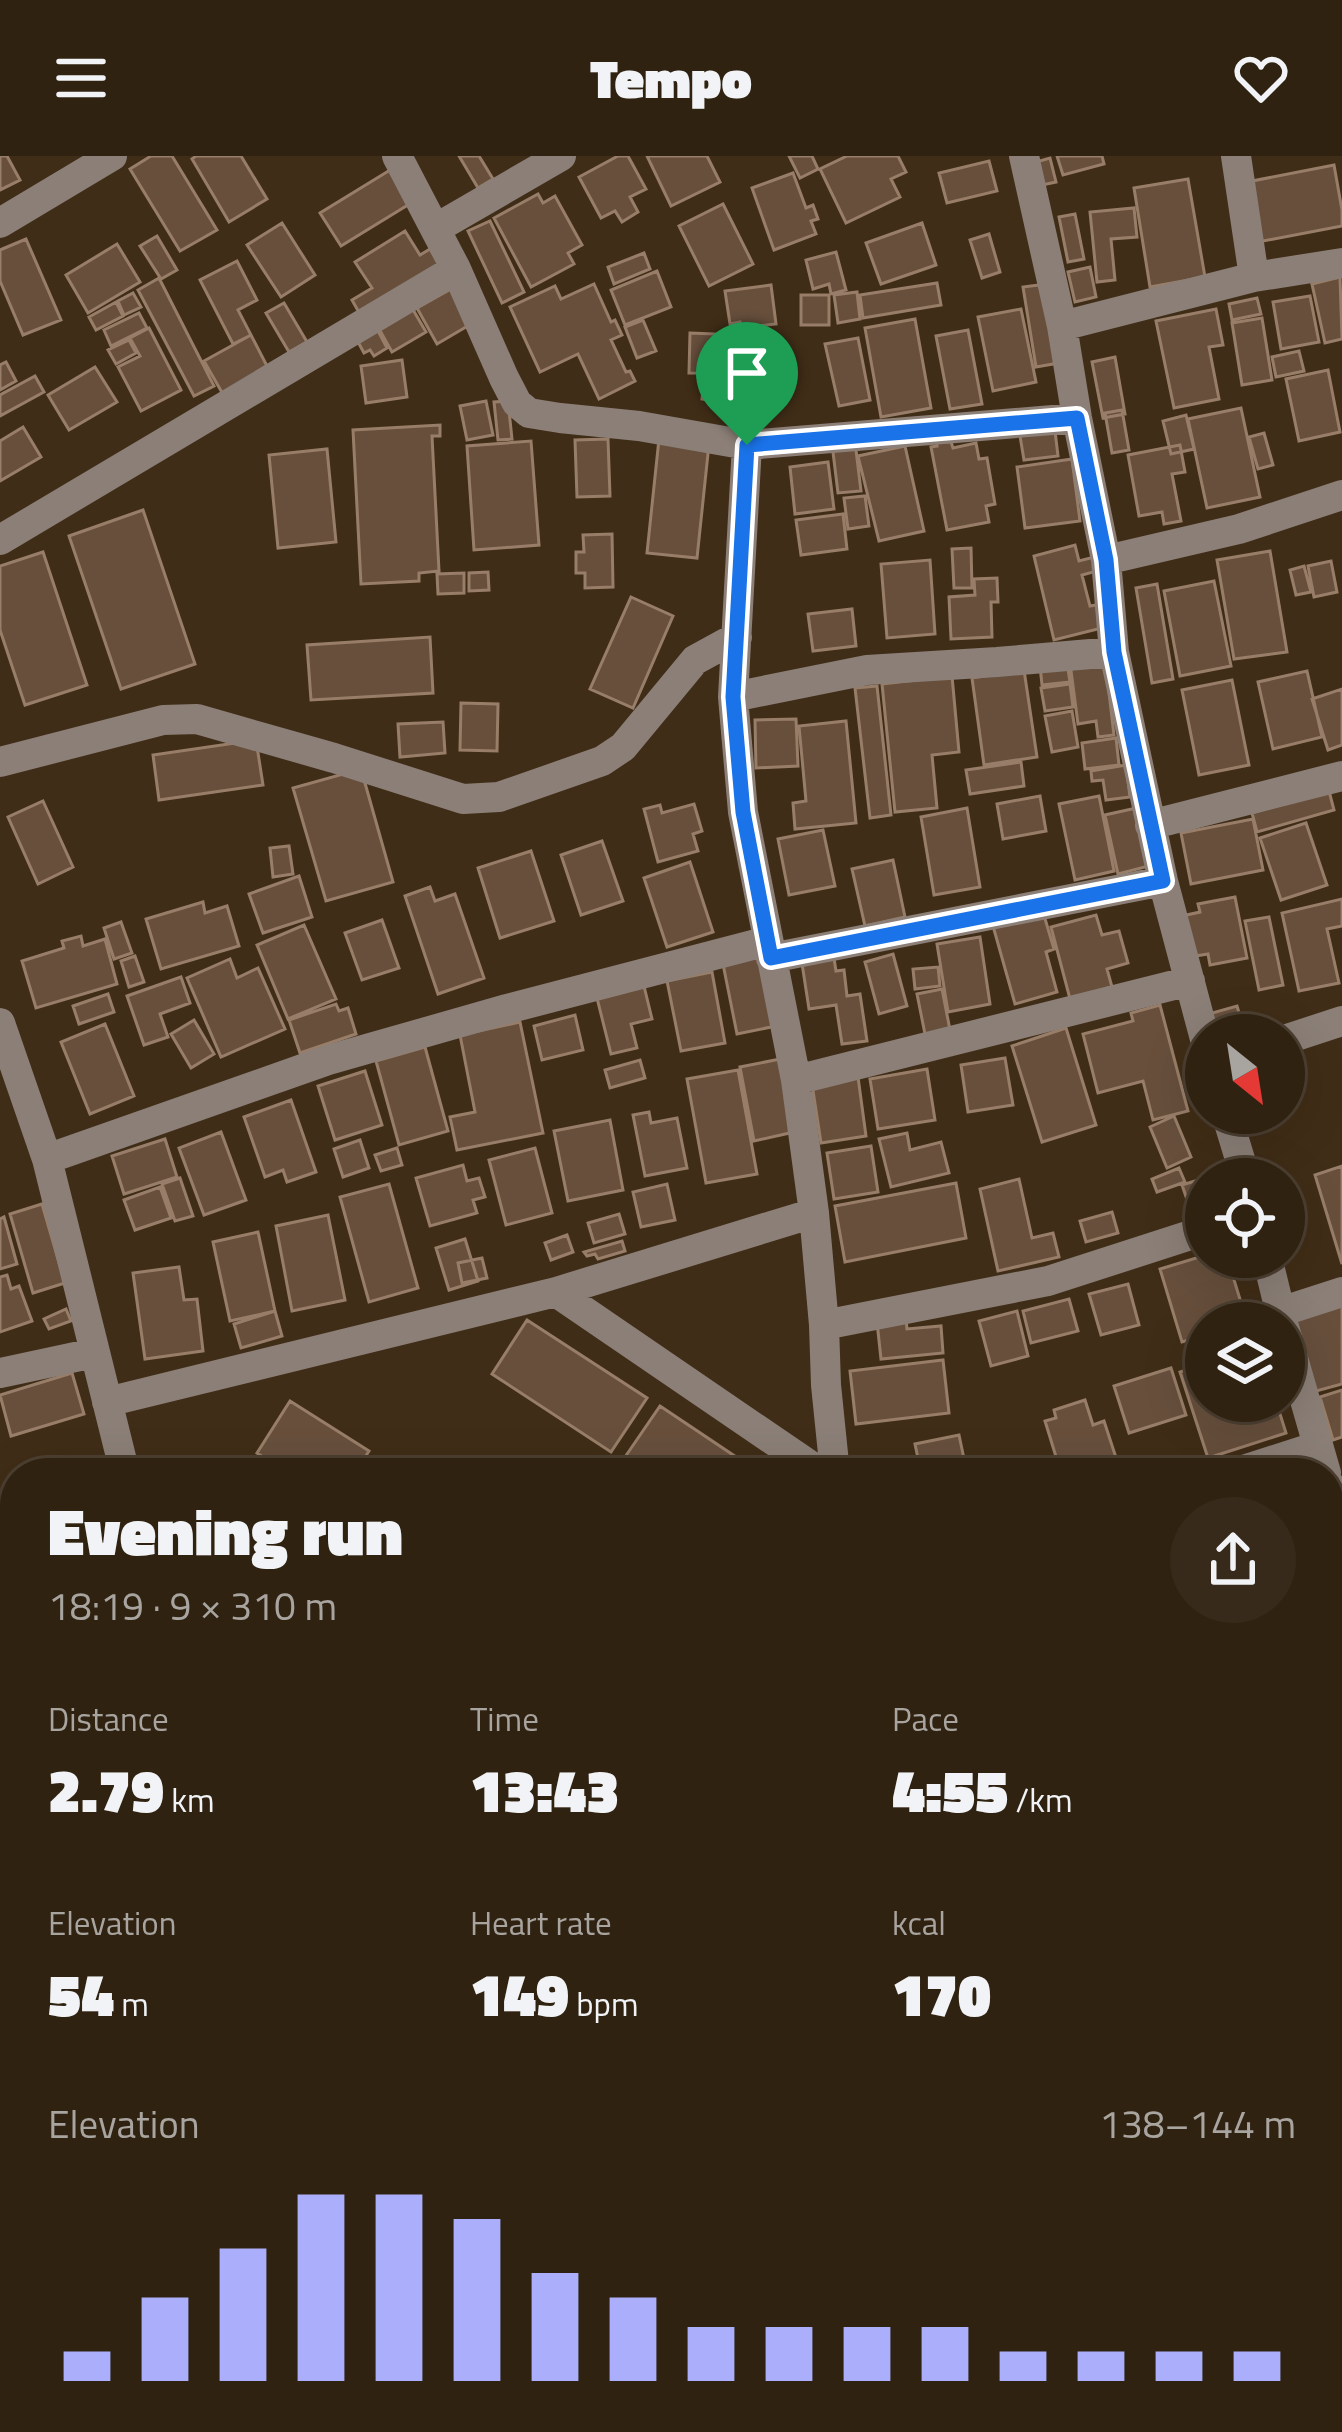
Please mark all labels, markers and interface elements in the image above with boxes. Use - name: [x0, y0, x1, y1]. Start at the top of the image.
- text: Tempo: [590, 37, 752, 119]
- icon: menu: [48, 45, 114, 111]
- icon: heart: [1228, 45, 1294, 111]
- pin: [696, 322, 798, 445]
- icon: arrive: [714, 340, 780, 406]
- north arrow: [1185, 1014, 1305, 1134]
- map controls: [1185, 1014, 1305, 1422]
- button: locate: [1185, 1158, 1305, 1278]
- button: layers: [1185, 1302, 1305, 1422]
- text: Evening run: [48, 1480, 403, 1581]
- button: share: [1170, 1497, 1296, 1623]
- text: 18:19 · 9 × 310 m: [48, 1576, 337, 1635]
- text: Distance: [48, 1694, 169, 1744]
- text: Time: [470, 1694, 539, 1744]
- text: Pace: [892, 1694, 959, 1744]
- text: 2.79: [48, 1744, 164, 1835]
- text: 13:43: [470, 1744, 619, 1835]
- text: 4:55: [892, 1744, 1008, 1835]
- text: km: [164, 1775, 215, 1825]
- text: /km: [1008, 1775, 1073, 1825]
- text: Elevation: [48, 1898, 176, 1948]
- text: Heart rate: [470, 1898, 612, 1948]
- text: kcal: [892, 1898, 946, 1948]
- text: 54: [48, 1948, 114, 2039]
- text: 149: [470, 1948, 569, 2039]
- text: 170: [892, 1948, 991, 2039]
- text: m: [114, 1979, 149, 2029]
- text: bpm: [569, 1979, 639, 2029]
- text: Elevation: [48, 2094, 200, 2153]
- text: 138–144 m: [1099, 2094, 1296, 2153]

